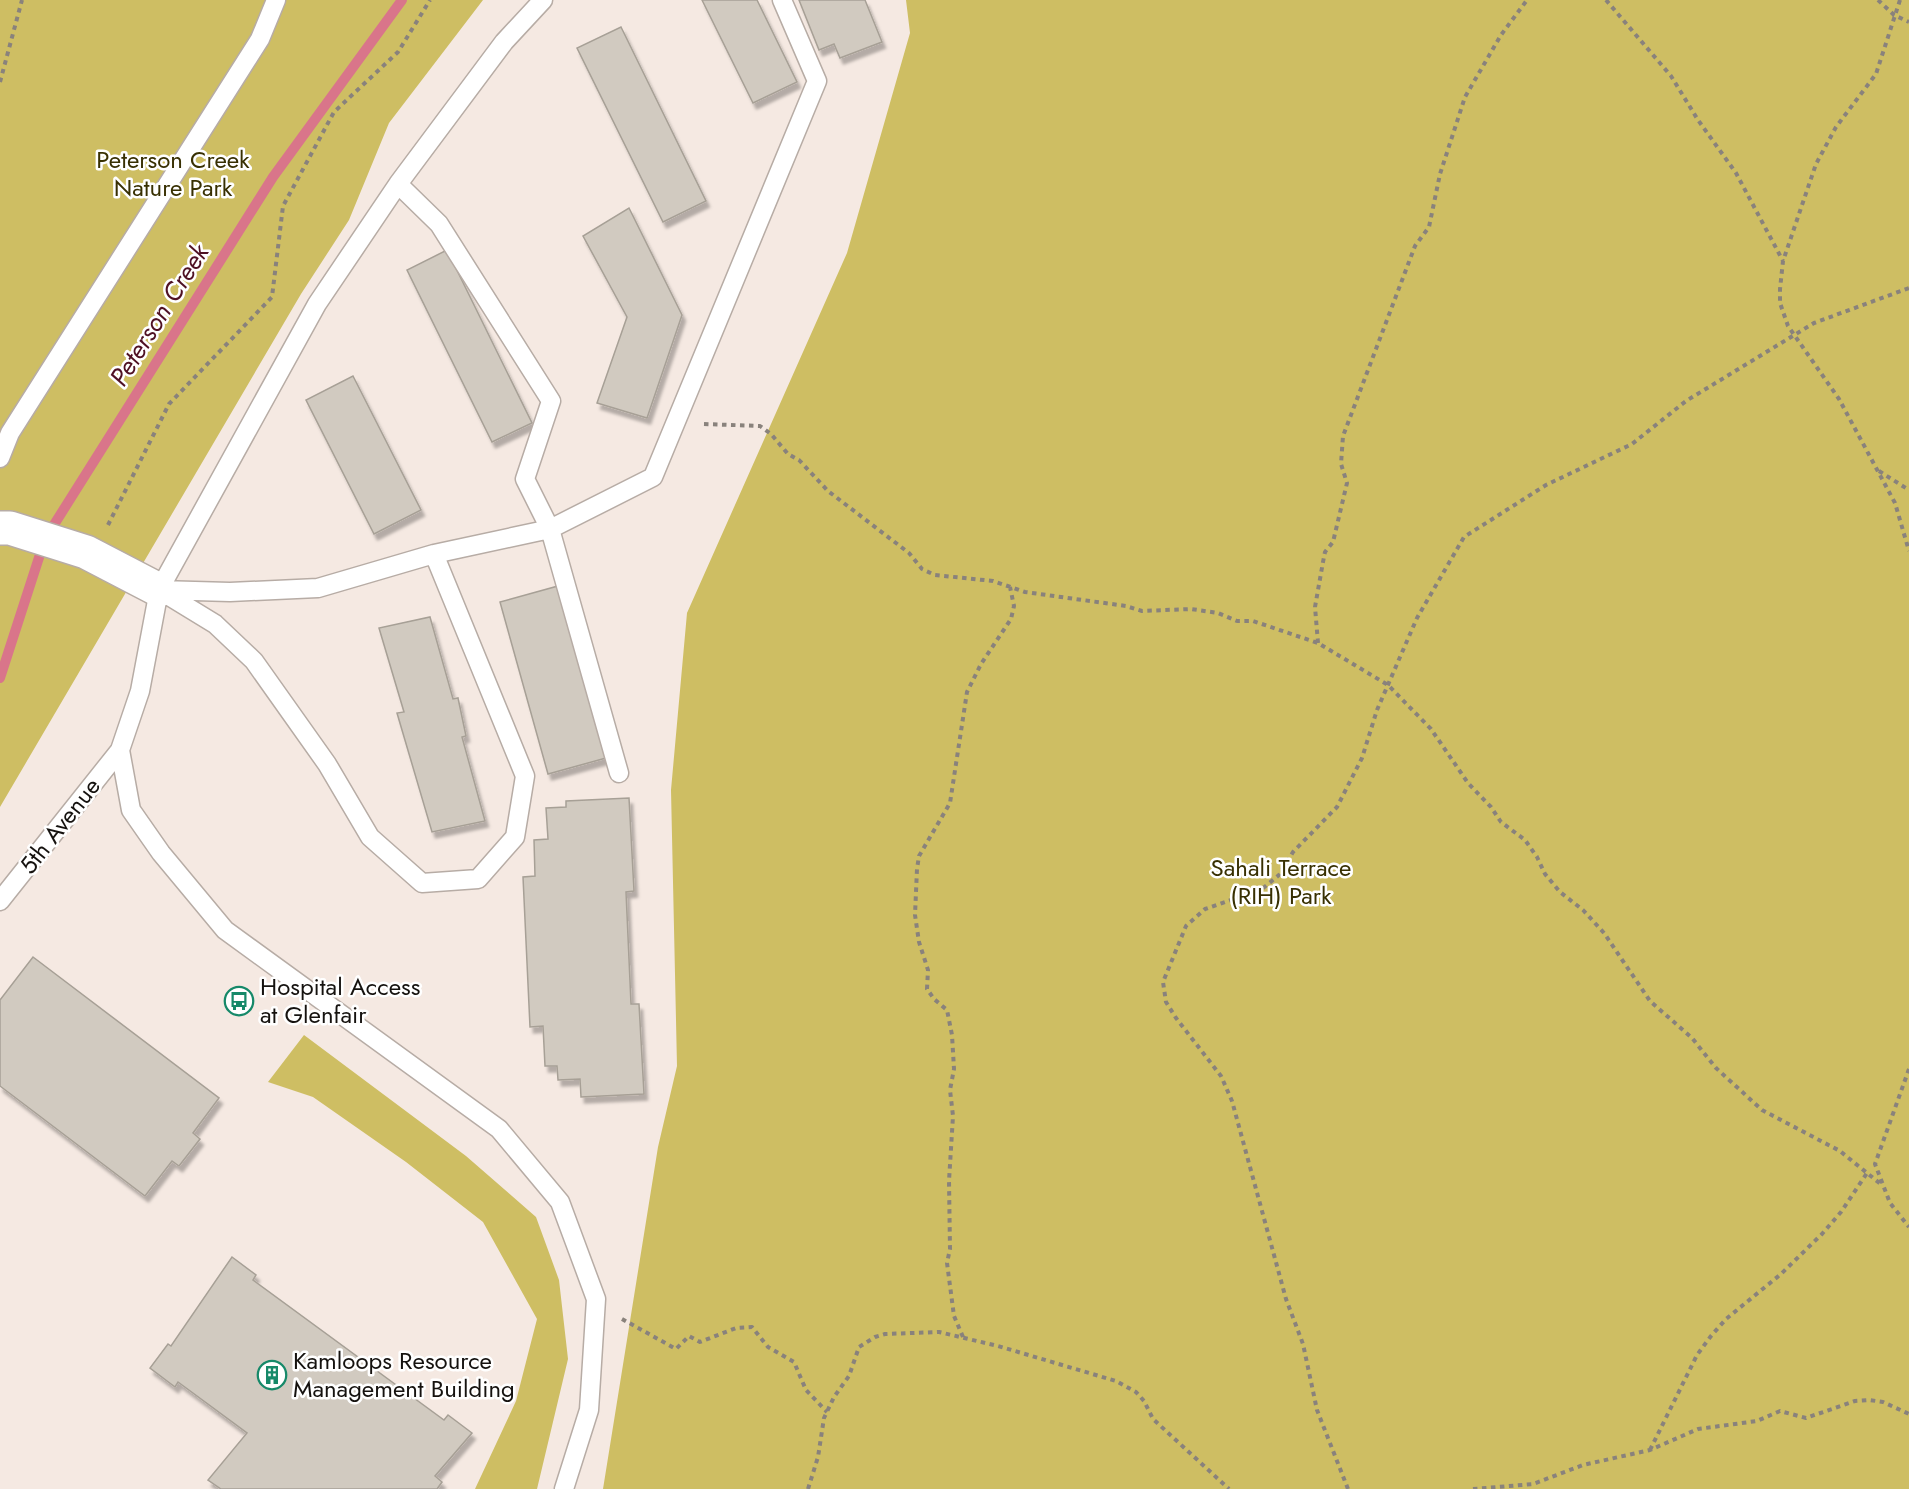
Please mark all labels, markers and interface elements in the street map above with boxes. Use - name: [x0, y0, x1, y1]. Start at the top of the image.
- park label: Peterson Creek Nature Park: [96, 142, 250, 205]
- water label: Peterson Creek: [100, 235, 219, 394]
- street label: 5th Avenue: [11, 770, 108, 881]
- park label: Sahali Terrace (RIH) Park: [1211, 850, 1351, 913]
- place label: Hospital Access at Glenfair: [260, 969, 420, 1032]
- bus stop icon: Hospital Access at Glenfair: [223, 985, 255, 1017]
- place label: Kamloops Resource Management Building: [293, 1343, 515, 1406]
- building icon: Kamloops Resource Management Building: [256, 1359, 288, 1391]

